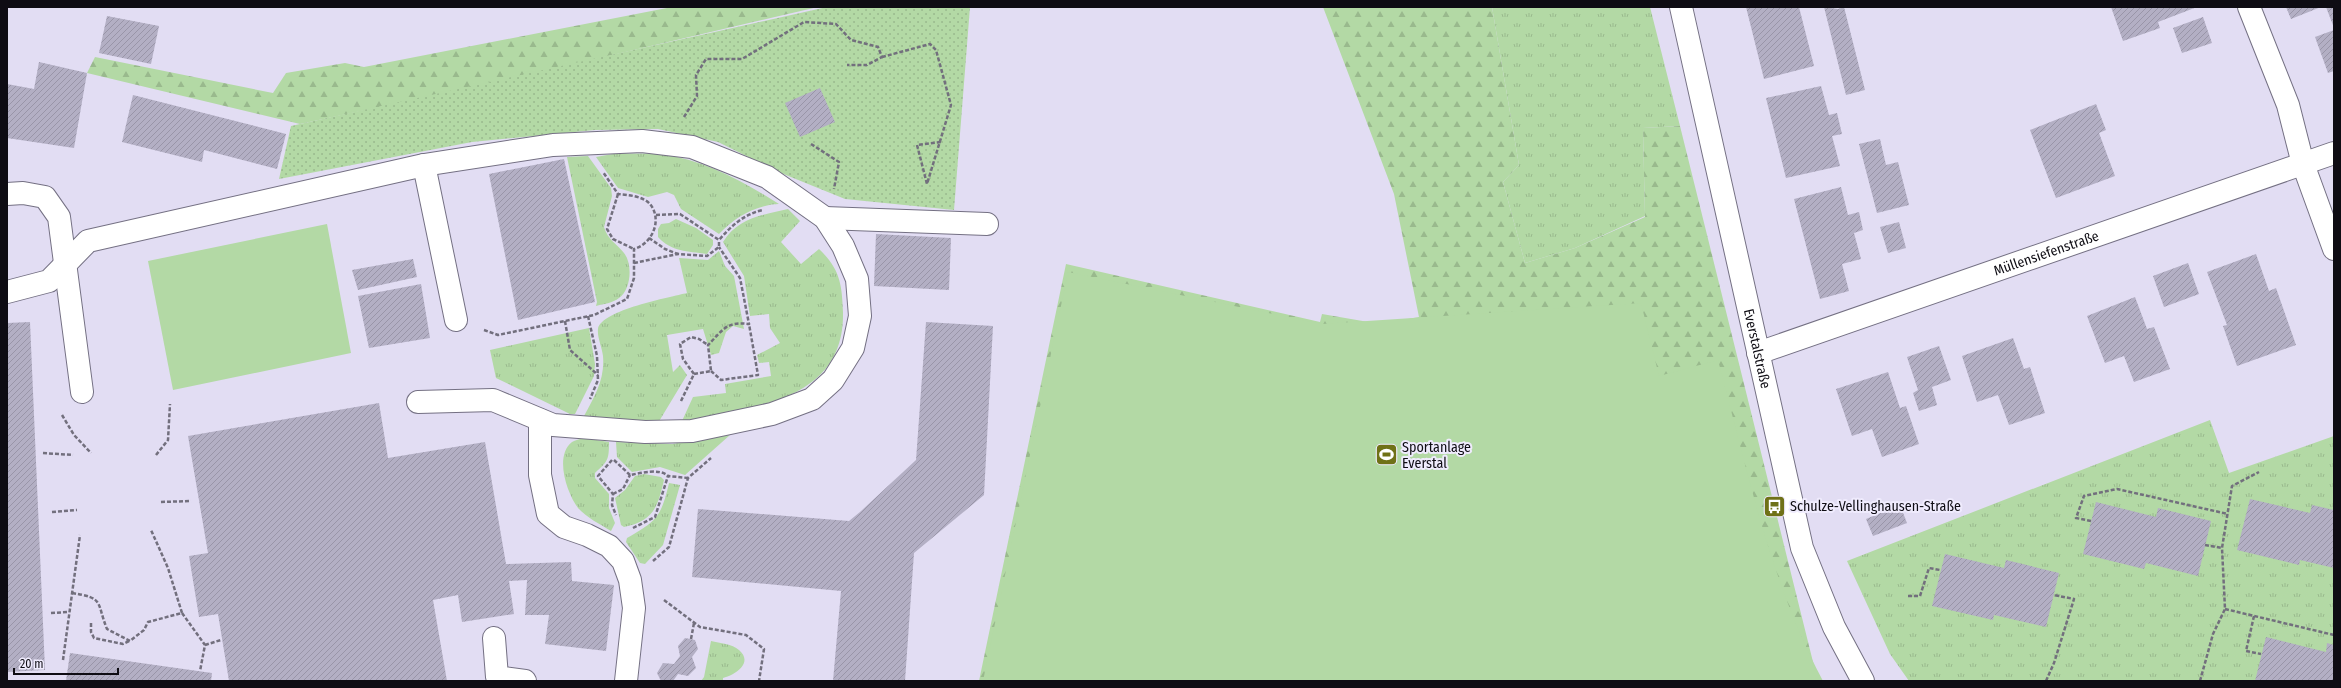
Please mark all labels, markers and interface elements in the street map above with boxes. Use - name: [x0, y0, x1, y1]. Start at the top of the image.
- street label: Müllensiefenstraße: [1991, 227, 2101, 280]
- street label: Everstalstraße: [1740, 307, 1774, 390]
- place label: Sportanlage Everstal: [1402, 439, 1471, 472]
- sports icon: Sportanlage Everstal: [1374, 442, 1400, 468]
- bus stop icon: Schulze-Vellinghausen-Straße: [1761, 493, 1787, 519]
- place label: Schulze-Vellinghausen-Straße: [1790, 498, 1961, 515]
- scale bar: [14, 650, 118, 676]
- text: 20 m: [20, 657, 44, 671]

